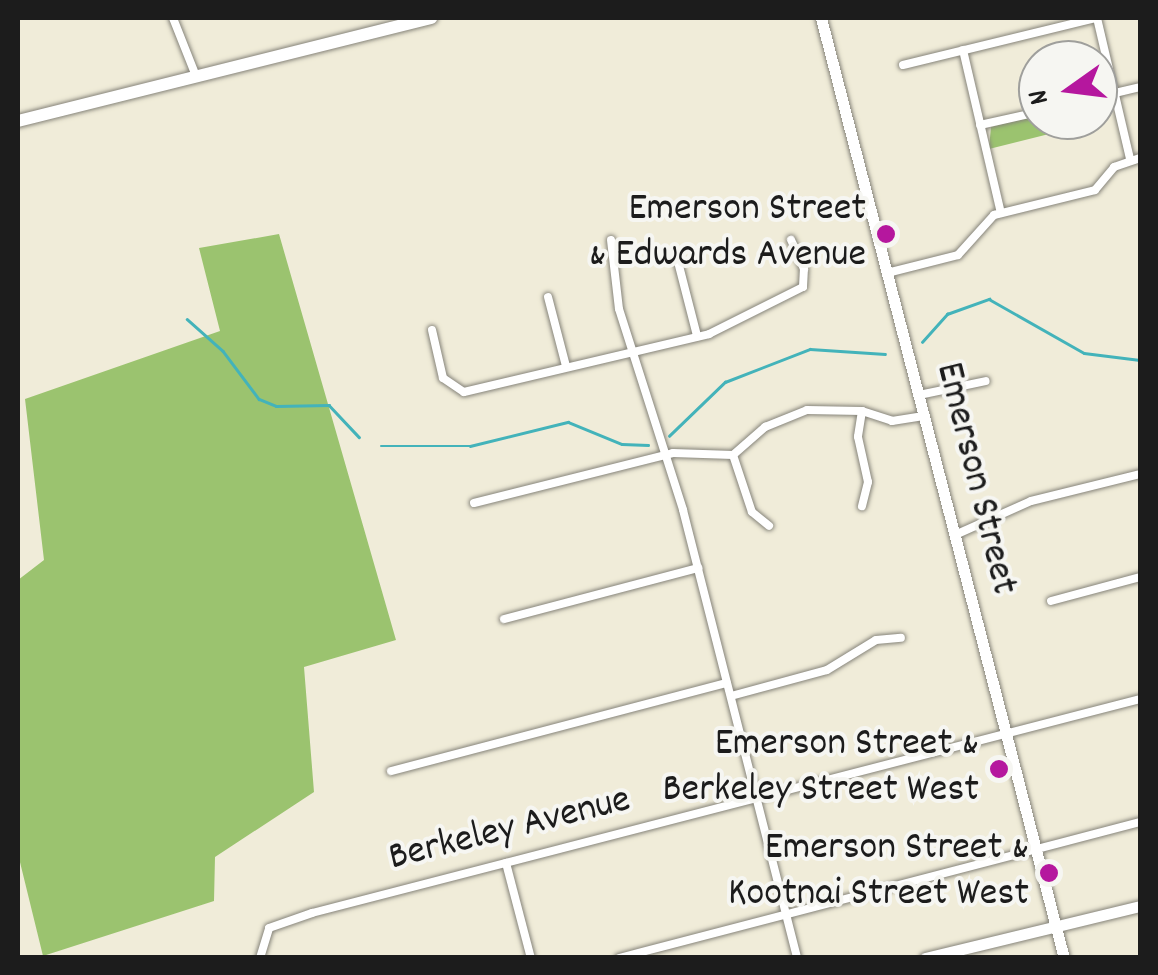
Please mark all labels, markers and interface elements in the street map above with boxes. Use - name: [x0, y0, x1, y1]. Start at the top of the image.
- north arrow: [1018, 40, 1118, 140]
- text: N: [1020, 85, 1062, 108]
- place label: Emerson Street & Edwards Avenue: [589, 187, 866, 281]
- marker: Emerson Street & Edwards Avenue: [875, 223, 897, 245]
- street label: Emerson Street: [922, 358, 1026, 600]
- place label: Emerson Street & Berkeley Street West: [663, 722, 979, 816]
- marker: Emerson Street & Berkeley Street West: [988, 758, 1010, 780]
- street label: Berkeley Avenue: [384, 778, 636, 884]
- place label: Emerson Street & Kootnai Street West: [728, 826, 1029, 920]
- marker: Emerson Street & Kootnai Street West: [1038, 862, 1060, 884]

